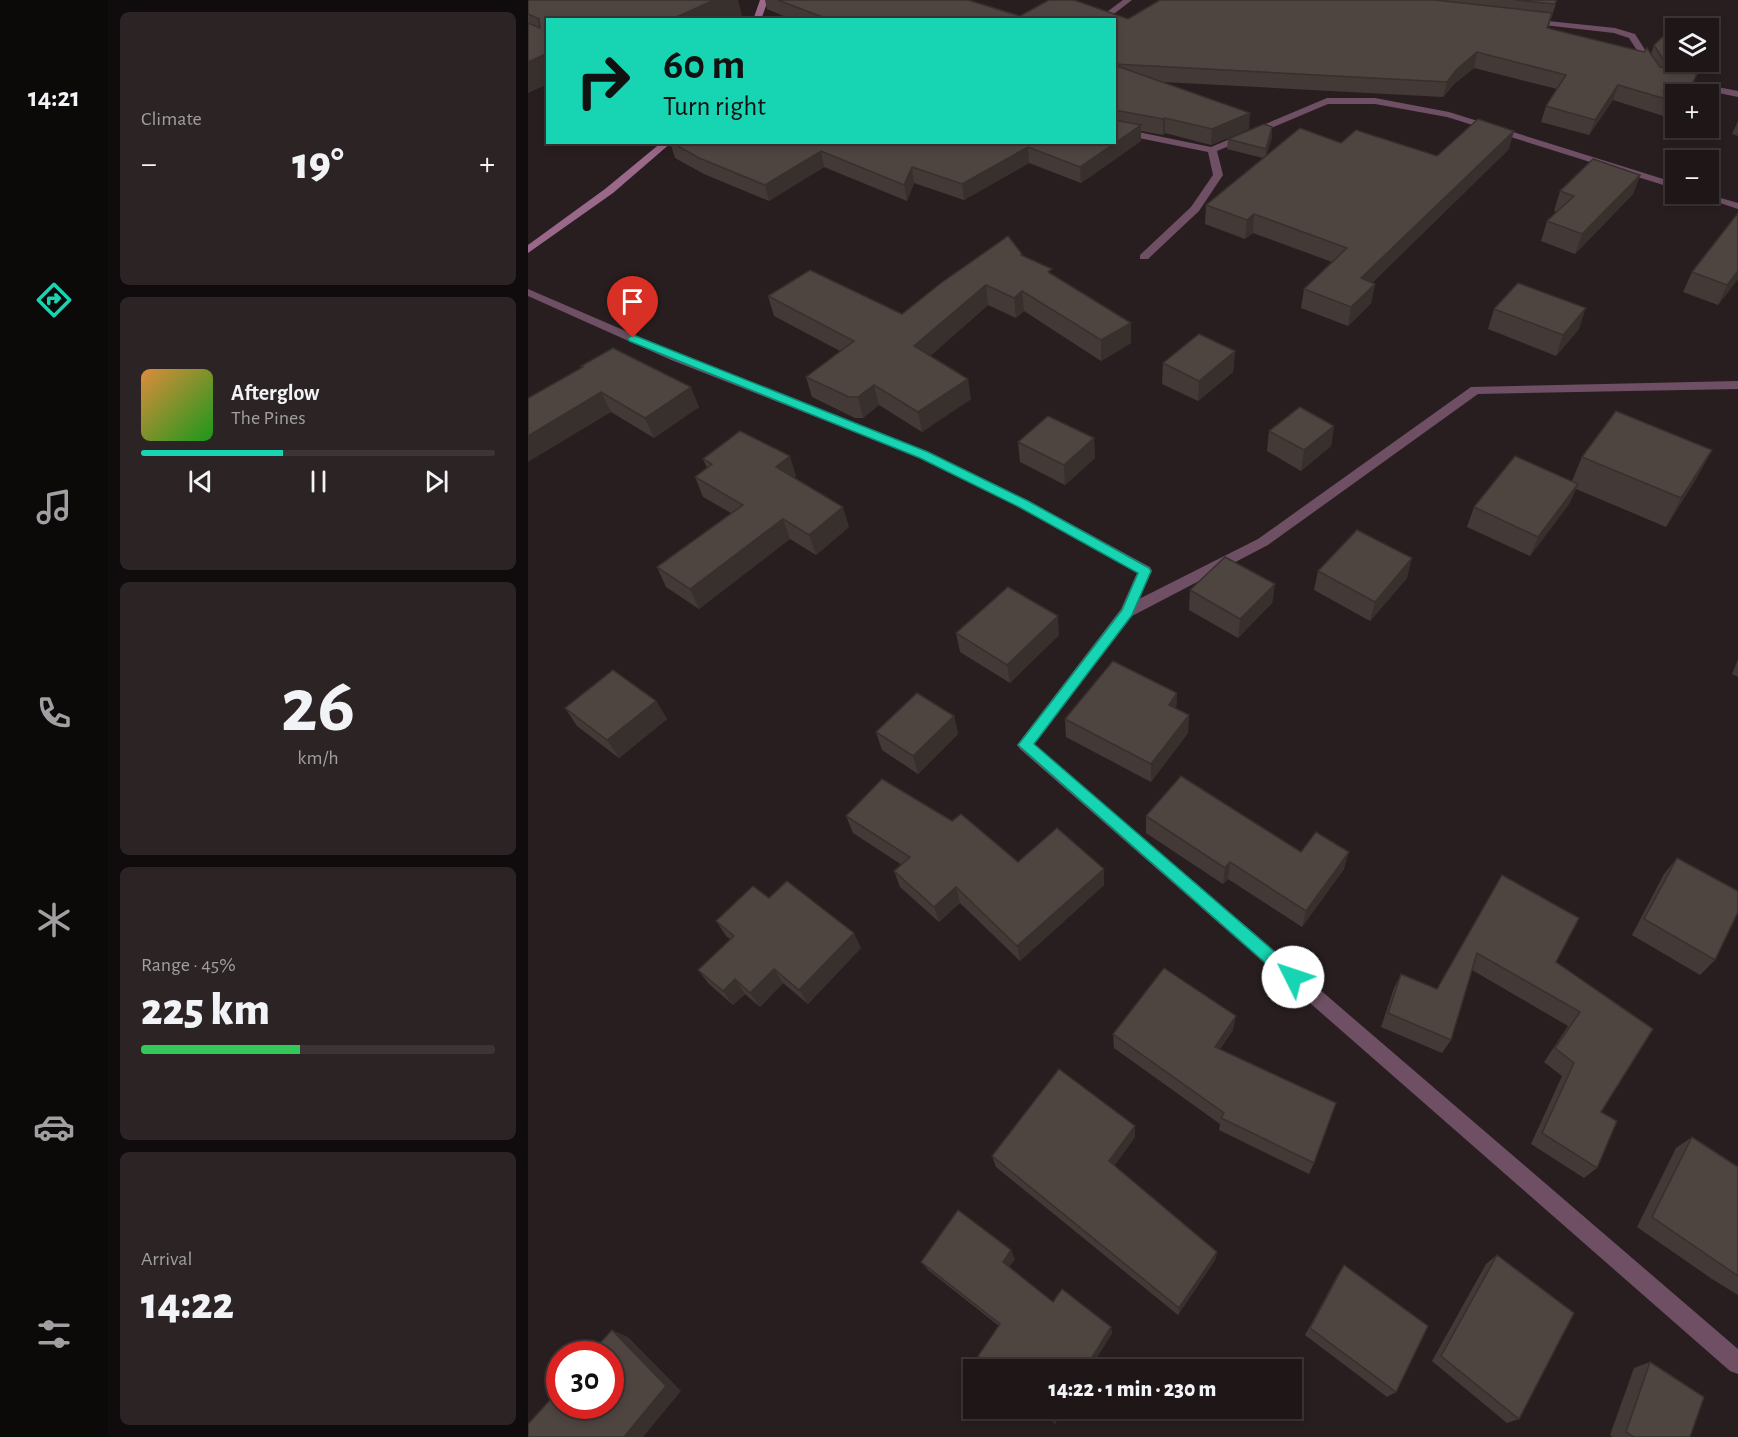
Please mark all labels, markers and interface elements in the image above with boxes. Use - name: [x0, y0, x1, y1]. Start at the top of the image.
- map controls: [1665, 18, 1719, 204]
- button: layers: [1665, 18, 1719, 72]
- icon: right: [564, 42, 642, 120]
- text: 60 m: [663, 44, 745, 86]
- text: 14:21: [28, 84, 80, 111]
- button: +: [1665, 84, 1719, 138]
- text: Turn right: [663, 93, 766, 120]
- text: Climate: [141, 109, 202, 129]
- text: 19°: [292, 142, 344, 187]
- text: −: [141, 148, 157, 181]
- text: +: [479, 148, 495, 181]
- button: −: [1665, 150, 1719, 204]
- pin: [607, 276, 658, 338]
- icon: directions: [33, 279, 75, 321]
- icon: arrive: [616, 285, 649, 318]
- text: Afterglow: [231, 382, 319, 404]
- text: The Pines: [231, 408, 306, 428]
- icon: previous: [184, 465, 217, 498]
- icon: pause: [302, 465, 335, 498]
- icon: next: [420, 465, 453, 498]
- icon: music: [33, 486, 75, 528]
- text: 26: [281, 668, 355, 746]
- icon: phone: [33, 692, 75, 734]
- text: km/h: [297, 748, 339, 768]
- icon: climate: [33, 899, 75, 941]
- position arrow: [1261, 945, 1325, 1009]
- text: Range · 45%: [141, 955, 236, 975]
- text: 225 km: [141, 988, 270, 1033]
- icon: car: [33, 1106, 75, 1148]
- text: Arrival: [141, 1249, 192, 1269]
- text: 14:22: [141, 1282, 234, 1327]
- icon: filters: [33, 1313, 75, 1355]
- speed limit sign: 30: [546, 1341, 624, 1419]
- text: 14:22 · 1 min · 230 m: [1049, 1378, 1216, 1400]

